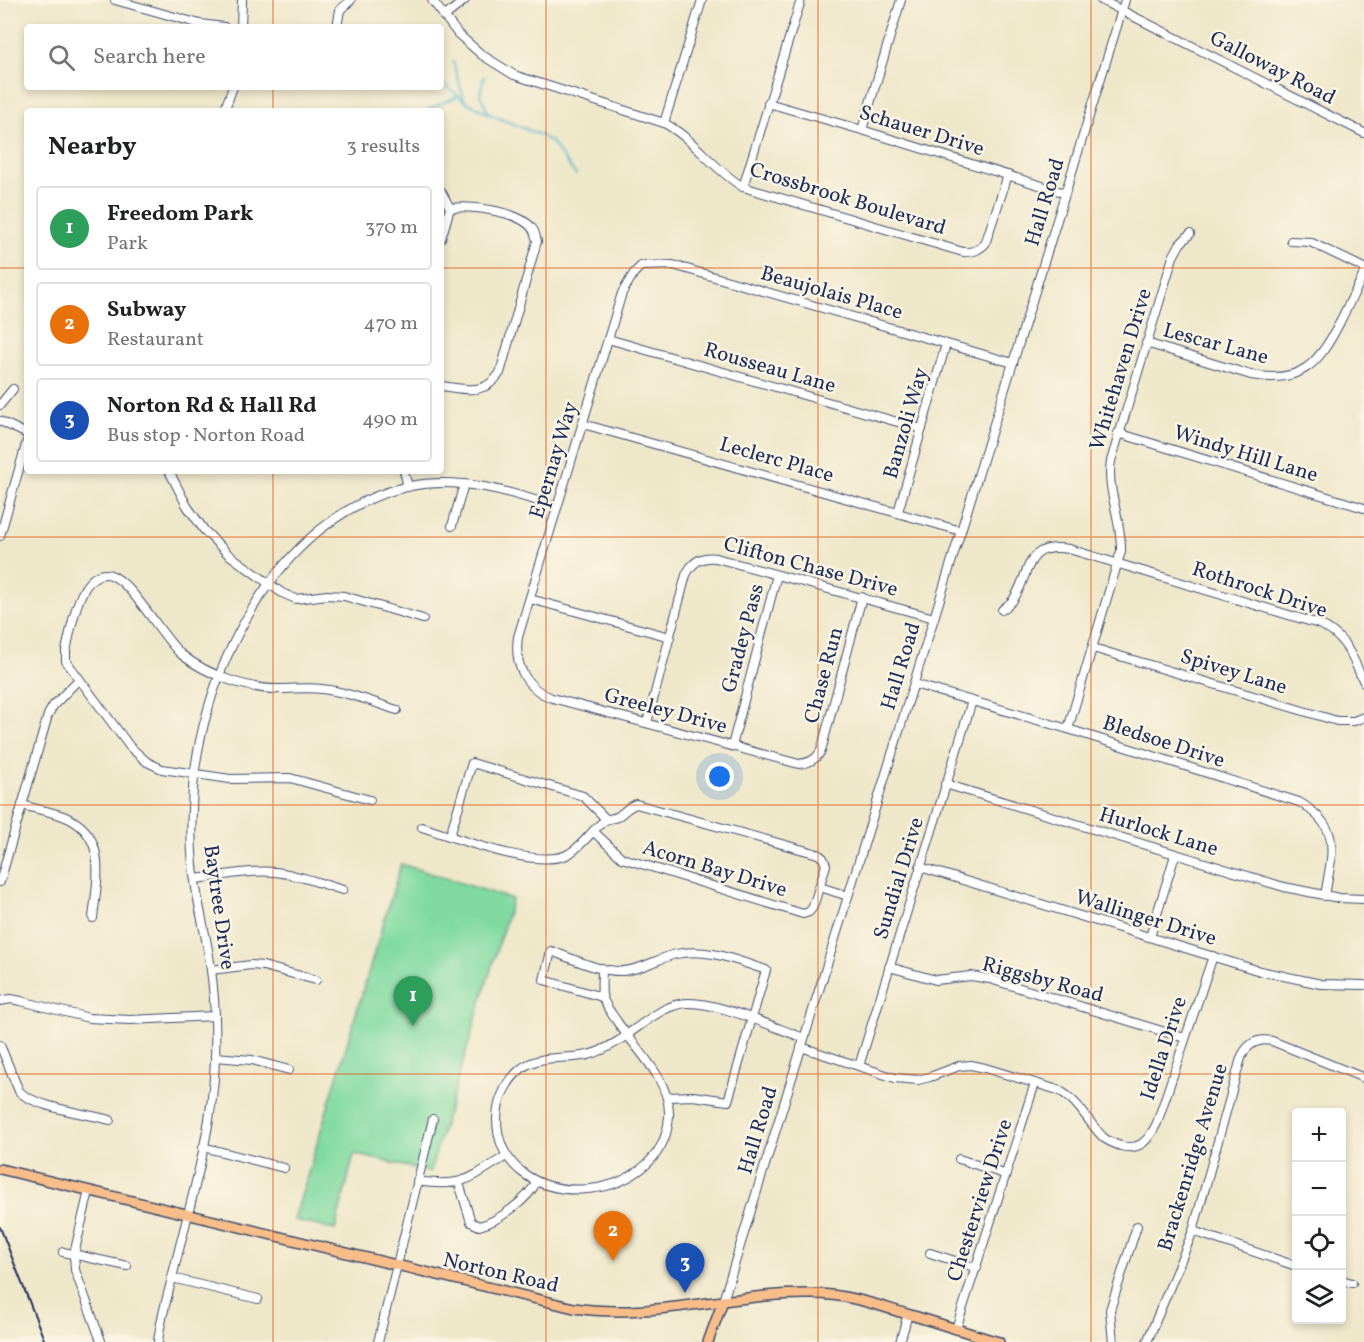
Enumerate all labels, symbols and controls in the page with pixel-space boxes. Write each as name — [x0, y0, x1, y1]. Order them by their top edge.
search box — [24, 24, 444, 90]
street label: Galloway Road — [1204, 24, 1340, 113]
icon: search — [45, 41, 78, 74]
text: Search here — [93, 42, 206, 73]
street label: Schauer Drive — [855, 99, 988, 164]
text: Nearby — [48, 129, 137, 165]
text: 3 results — [346, 133, 420, 161]
street label: Hall Road — [1018, 155, 1073, 250]
street label: Crossbrook Boulevard — [746, 156, 949, 243]
text: Freedom Park — [107, 199, 253, 230]
text: 1 — [65, 214, 74, 242]
text: 370 m — [365, 214, 418, 242]
text: Park — [107, 230, 148, 258]
street label: Beaujolais Place — [757, 259, 906, 328]
street label: Whitehaven Drive — [1083, 285, 1160, 454]
text: Subway — [107, 295, 186, 326]
text: 2 — [64, 310, 75, 338]
text: 470 m — [363, 310, 418, 338]
street label: Lescar Lane — [1160, 316, 1272, 372]
text: Restaurant — [107, 326, 204, 354]
street label: Rousseau Lane — [700, 336, 839, 401]
street label: Banzoli Way — [877, 364, 936, 482]
text: Norton Rd & Hall Rd — [107, 391, 317, 422]
street label: Epernay Way — [523, 398, 586, 522]
text: 3 — [64, 406, 75, 434]
text: 490 m — [362, 406, 418, 434]
street label: Windy Hill Lane — [1170, 419, 1321, 490]
text: Bus stop · Norton Road — [107, 422, 305, 450]
street label: Leclerc Place — [716, 430, 837, 491]
street label: Clifton Chase Drive — [720, 530, 901, 605]
street label: Rothrock Drive — [1188, 555, 1331, 626]
street label: Gradey Pass — [715, 581, 772, 696]
street label: Hall Road — [874, 619, 929, 714]
street label: Chase Run — [798, 624, 851, 727]
street label: Spivey Lane — [1177, 642, 1291, 702]
street label: Greeley Drive — [601, 681, 730, 742]
street label: Bledsoe Drive — [1099, 709, 1228, 776]
your location — [705, 762, 734, 791]
street label: Hurlock Lane — [1095, 801, 1222, 864]
street label: Sundial Drive — [867, 814, 932, 943]
street label: Acorn Bay Drive — [639, 834, 790, 905]
street label: Baytree Drive — [195, 843, 242, 972]
street label: Wallinger Drive — [1071, 883, 1220, 954]
street label: Riggsby Road — [979, 950, 1107, 1011]
pin: 1 — [394, 976, 432, 1026]
street label: Idella Drive — [1134, 993, 1195, 1104]
street label: Brackenridge Avenue — [1151, 1060, 1236, 1255]
street label: Hall Road — [731, 1083, 786, 1178]
map controls — [1292, 1108, 1346, 1324]
button: + — [1292, 1108, 1346, 1162]
street label: Chesterview Drive — [940, 1115, 1020, 1285]
button: − — [1292, 1162, 1346, 1216]
pin: 2 — [594, 1212, 632, 1261]
button: locate — [1292, 1216, 1346, 1270]
pin: 3 — [666, 1244, 704, 1293]
street label: Norton Road — [440, 1246, 561, 1301]
button: layers — [1292, 1270, 1346, 1324]

